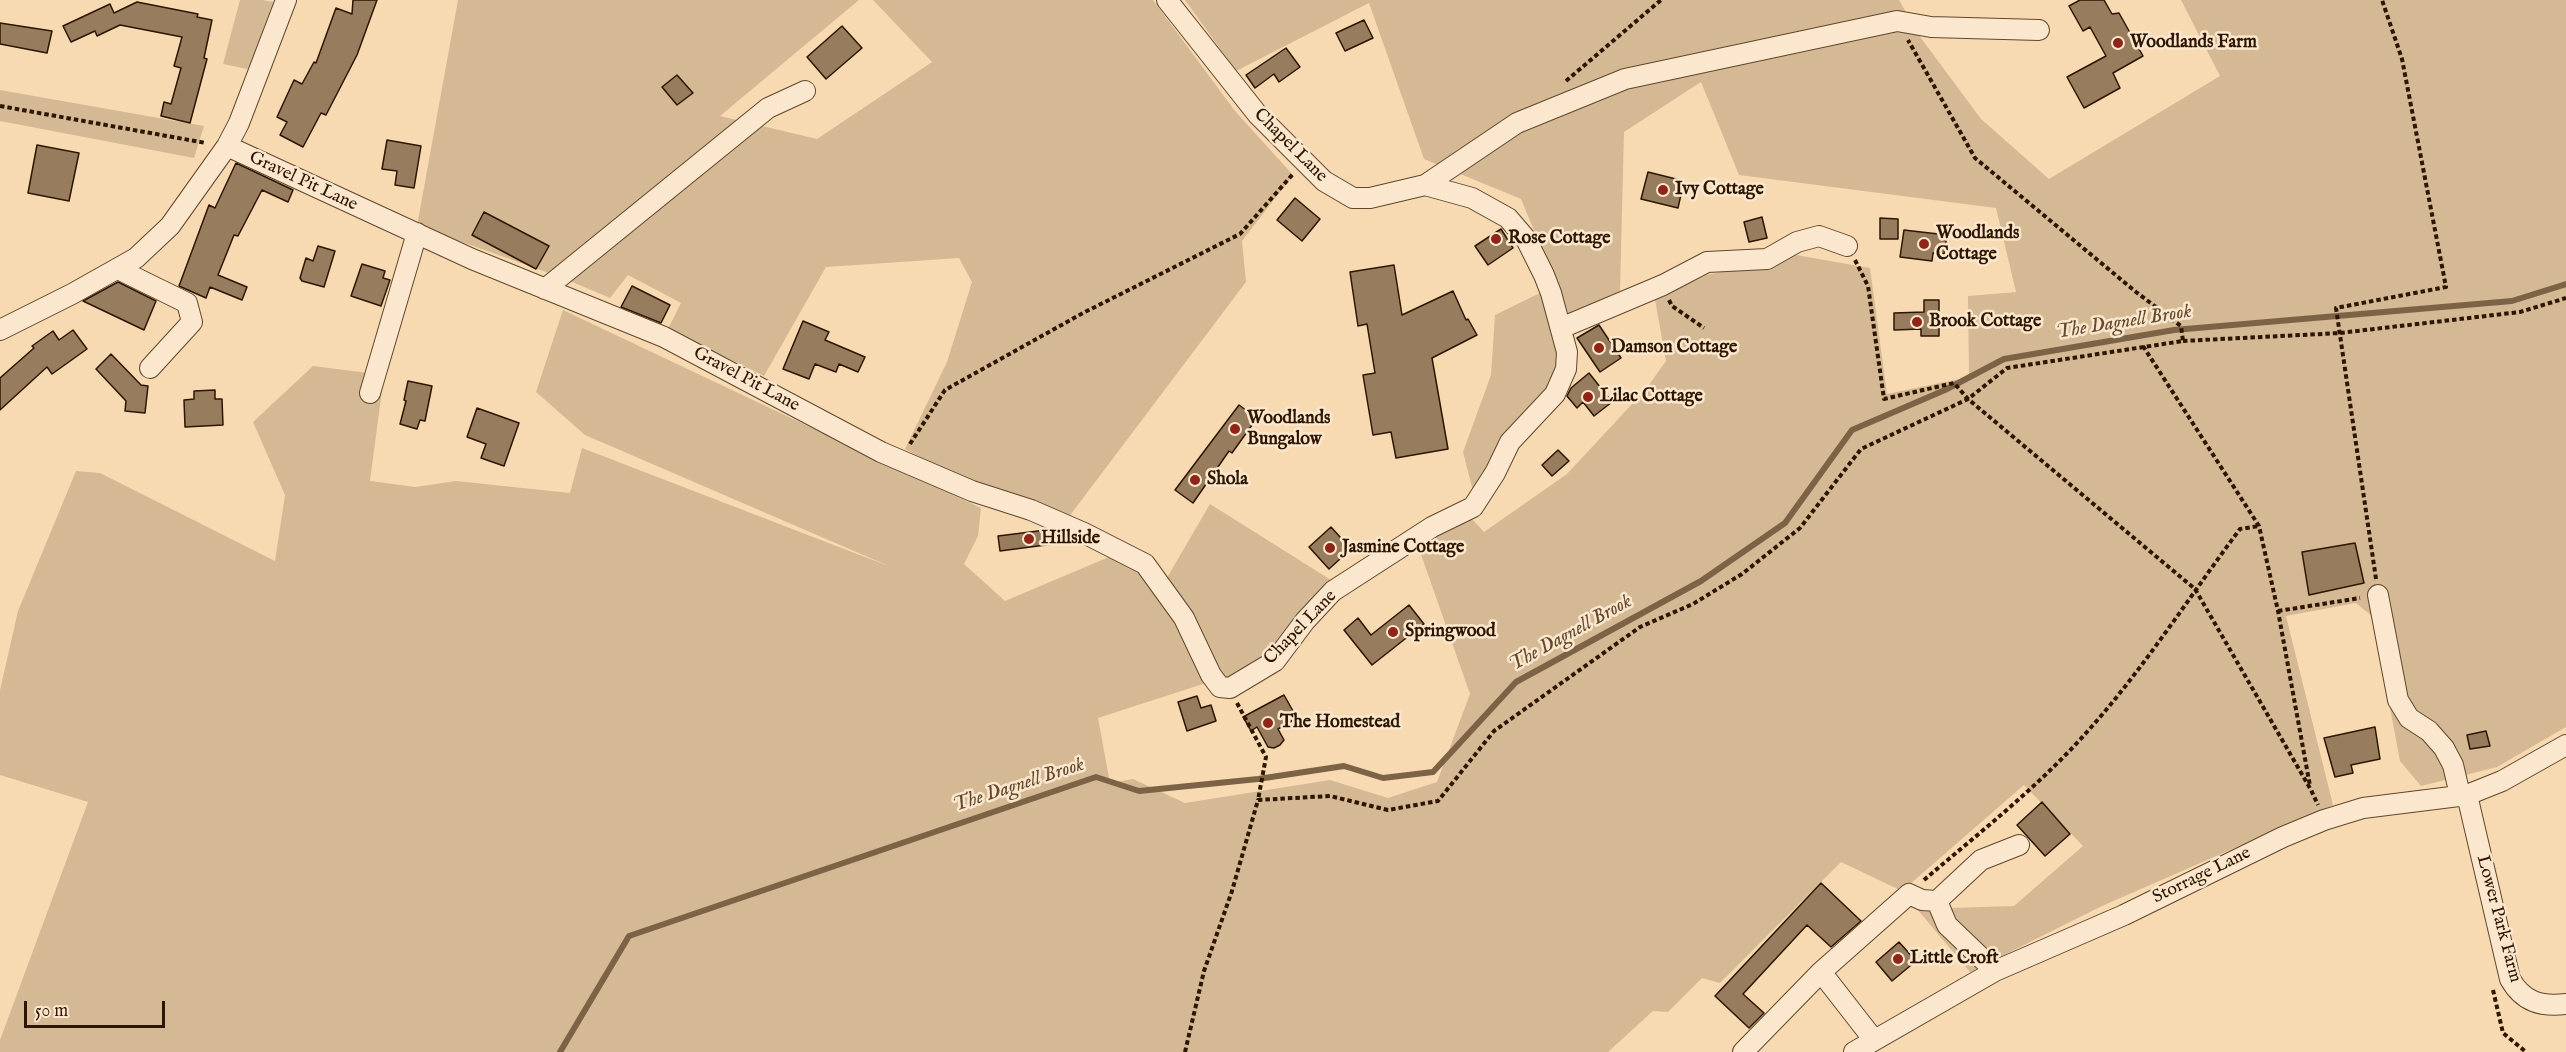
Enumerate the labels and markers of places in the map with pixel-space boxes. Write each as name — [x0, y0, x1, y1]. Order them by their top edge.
place label: Woodlands Farm — [2130, 32, 2257, 54]
marker: Woodlands Farm — [2111, 36, 2125, 50]
place label: Ivy Cottage — [1675, 179, 1764, 201]
marker: Ivy Cottage — [1656, 183, 1670, 197]
place label: Woodlands Cottage — [1936, 223, 2019, 266]
place label: Rose Cottage — [1508, 228, 1611, 250]
marker: Rose Cottage — [1489, 232, 1503, 246]
marker: Woodlands Cottage — [1917, 237, 1931, 251]
place label: Brook Cottage — [1929, 311, 2041, 333]
marker: Brook Cottage — [1910, 315, 1924, 329]
place label: Damson Cottage — [1611, 337, 1737, 359]
marker: Damson Cottage — [1592, 341, 1606, 355]
place label: Lilac Cottage — [1600, 386, 1703, 408]
marker: Lilac Cottage — [1581, 390, 1595, 404]
place label: Woodlands Bungalow — [1247, 408, 1330, 450]
marker: Woodlands Bungalow — [1228, 422, 1242, 436]
place label: Shola — [1207, 469, 1248, 491]
marker: Shola — [1188, 473, 1202, 487]
place label: Hillside — [1041, 528, 1100, 550]
marker: Hillside — [1022, 532, 1036, 546]
place label: Jasmine Cottage — [1342, 537, 1464, 559]
marker: Jasmine Cottage — [1323, 541, 1337, 555]
place label: Springwood — [1405, 621, 1496, 643]
marker: Springwood — [1386, 625, 1400, 639]
place label: The Homestead — [1280, 712, 1400, 734]
marker: The Homestead — [1261, 716, 1275, 730]
place label: Little Croft — [1910, 948, 1999, 970]
marker: Little Croft — [1891, 952, 1905, 966]

